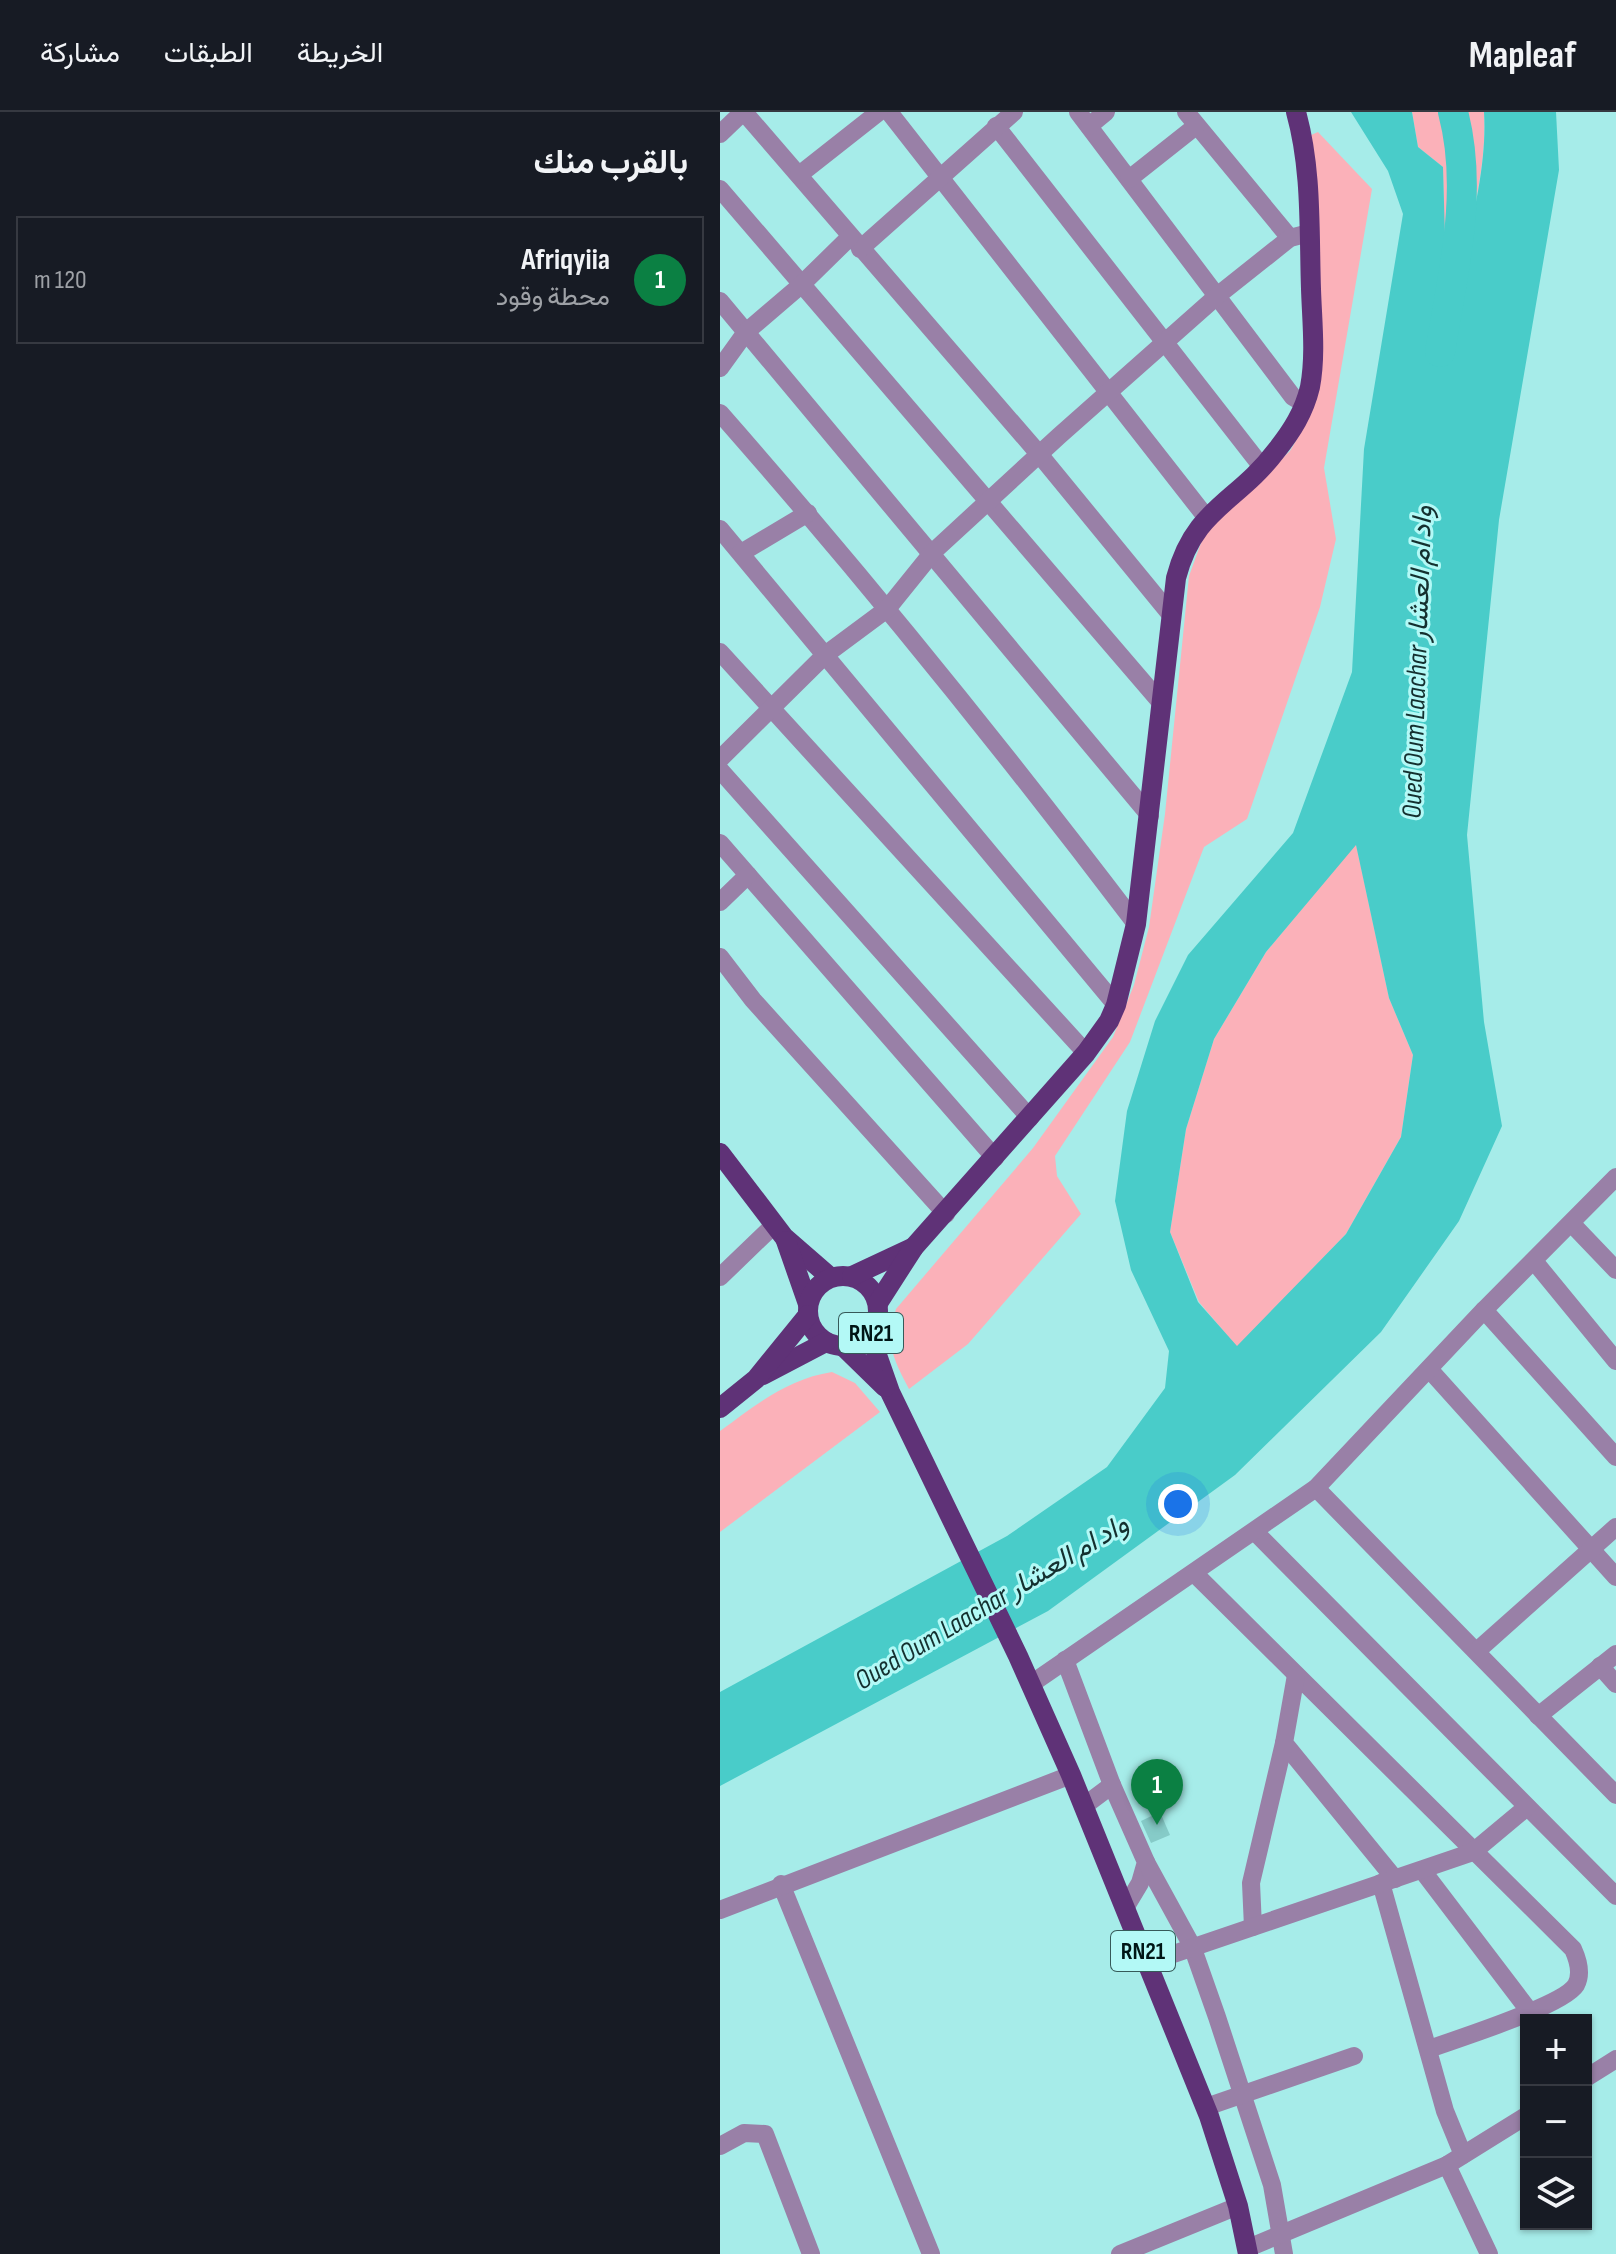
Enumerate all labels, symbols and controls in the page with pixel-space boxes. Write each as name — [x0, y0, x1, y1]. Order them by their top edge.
text: Mapleaf — [1469, 33, 1576, 78]
text: مشاركة — [40, 37, 120, 70]
text: الطبقات — [164, 37, 253, 70]
text: الخريطة — [297, 37, 383, 70]
text: بالقرب منك — [533, 142, 688, 183]
text: Afriqyiia — [521, 242, 610, 278]
text: 120 m — [34, 265, 87, 296]
text: 1 — [655, 265, 665, 296]
text: محطة وقود — [496, 282, 610, 313]
water label: Oued Oum Laachar واد ام العشار — [1396, 504, 1440, 819]
road number: RN21 — [839, 1313, 903, 1353]
your location — [1158, 1484, 1198, 1524]
water label: Oued Oum Laachar واد ام العشار — [849, 1507, 1135, 1698]
pin: 1 — [1131, 1759, 1183, 1825]
road number: RN21 — [1111, 1931, 1175, 1971]
map controls — [1520, 2014, 1592, 2230]
button: + — [1520, 2014, 1592, 2086]
button: − — [1520, 2086, 1592, 2158]
button: layers — [1520, 2158, 1592, 2230]

